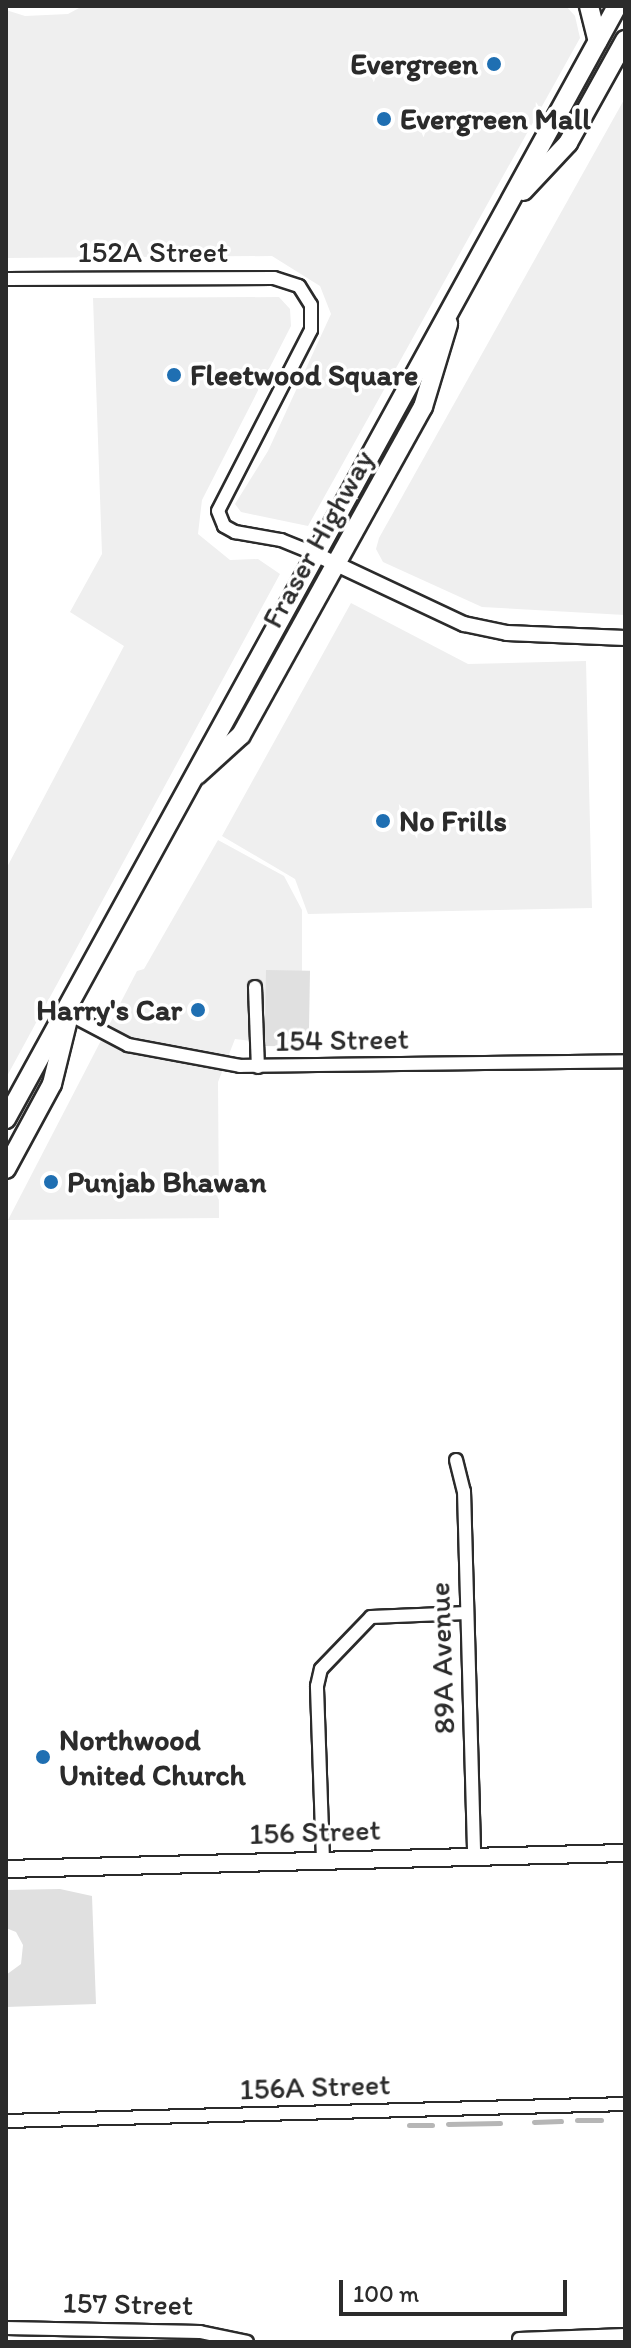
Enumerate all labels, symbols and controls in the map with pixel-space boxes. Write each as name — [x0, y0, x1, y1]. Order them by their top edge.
place label: Evergreen — [350, 46, 478, 82]
marker: Evergreen — [485, 55, 503, 73]
place label: Evergreen Mall — [400, 101, 591, 137]
marker: Evergreen Mall — [375, 110, 393, 128]
street label: 152A Street — [78, 234, 228, 270]
place label: Fleetwood Square — [190, 357, 417, 393]
marker: Fleetwood Square — [165, 366, 183, 384]
street label: Fraser Highway — [254, 444, 382, 634]
place label: No Frills — [399, 803, 506, 839]
marker: No Frills — [374, 812, 392, 830]
place label: Harry's Car — [36, 992, 182, 1028]
marker: Harry's Car — [189, 1001, 207, 1019]
street label: 154 Street — [275, 1021, 409, 1059]
place label: Punjab Bhawan — [67, 1164, 266, 1200]
marker: Punjab Bhawan — [42, 1173, 60, 1191]
street label: 89A Avenue — [421, 1581, 463, 1735]
place label: Northwood United Church — [59, 1722, 246, 1792]
marker: Northwood United Church — [34, 1748, 52, 1766]
street label: 156 Street — [249, 1812, 381, 1852]
street label: 156A Street — [239, 2066, 391, 2108]
scale bar — [343, 2264, 571, 2314]
text: 100 m — [353, 2279, 419, 2308]
street label: 157 Street — [62, 2285, 194, 2323]

